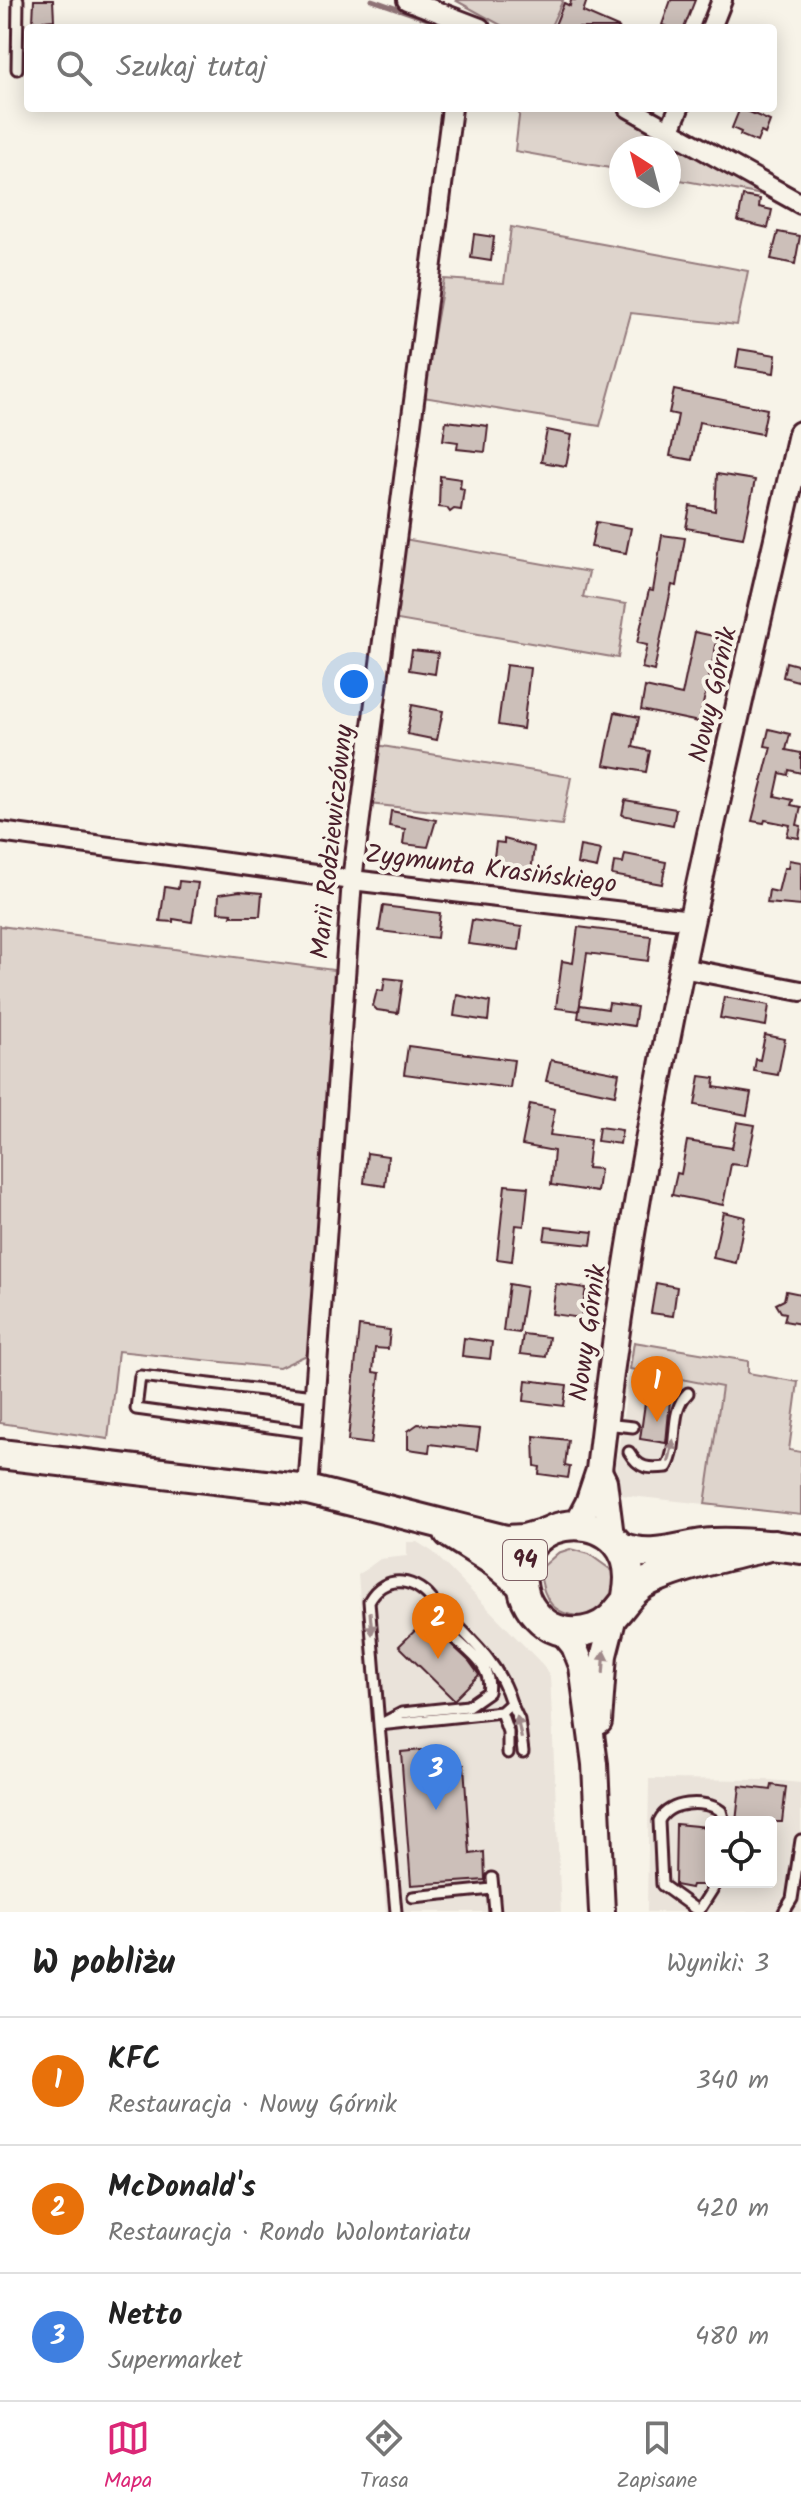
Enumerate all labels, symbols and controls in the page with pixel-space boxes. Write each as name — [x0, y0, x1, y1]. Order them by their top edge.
search box — [24, 24, 777, 112]
text: Szukaj tutaj — [116, 44, 267, 92]
icon: search — [52, 46, 96, 90]
north arrow — [609, 136, 681, 208]
street label: Nowy Górnik — [678, 622, 750, 767]
your location — [334, 664, 374, 704]
street label: Marii Rodziewiczówny — [300, 722, 366, 961]
street label: Zygmunta Krasińskiego — [363, 834, 619, 906]
street label: Nowy Górnik — [559, 1261, 620, 1404]
pin: 1 — [631, 1356, 683, 1422]
one-way arrow — [665, 1439, 678, 1464]
road number: 94 — [503, 1540, 547, 1580]
pin: 2 — [412, 1593, 464, 1659]
one-way arrow — [365, 1611, 378, 1636]
one-way arrow — [598, 1649, 611, 1674]
one-way arrow — [512, 1714, 525, 1739]
pin: 3 — [410, 1744, 462, 1810]
map controls — [705, 1816, 777, 1888]
button: locate — [705, 1816, 777, 1888]
text: W pobliżu — [32, 1937, 175, 1991]
text: Wyniki: 3 — [666, 1943, 769, 1985]
text: KFC — [108, 2036, 161, 2084]
text: 1 — [54, 2060, 62, 2102]
text: 340 m — [696, 2060, 769, 2102]
text: Restauracja · Nowy Górnik — [108, 2084, 397, 2126]
text: McDonald's — [108, 2164, 256, 2212]
text: 2 — [50, 2188, 66, 2230]
text: 420 m — [695, 2188, 769, 2230]
text: Restauracja · Rondo Wolontariatu — [108, 2212, 471, 2254]
text: Netto — [108, 2292, 182, 2340]
text: 3 — [51, 2316, 65, 2358]
text: 480 m — [695, 2316, 769, 2358]
text: Supermarket — [108, 2340, 243, 2382]
tab: Mapa — [104, 2416, 152, 2499]
tab: Trasa — [360, 2416, 409, 2499]
tab: Zapisane — [616, 2416, 697, 2499]

